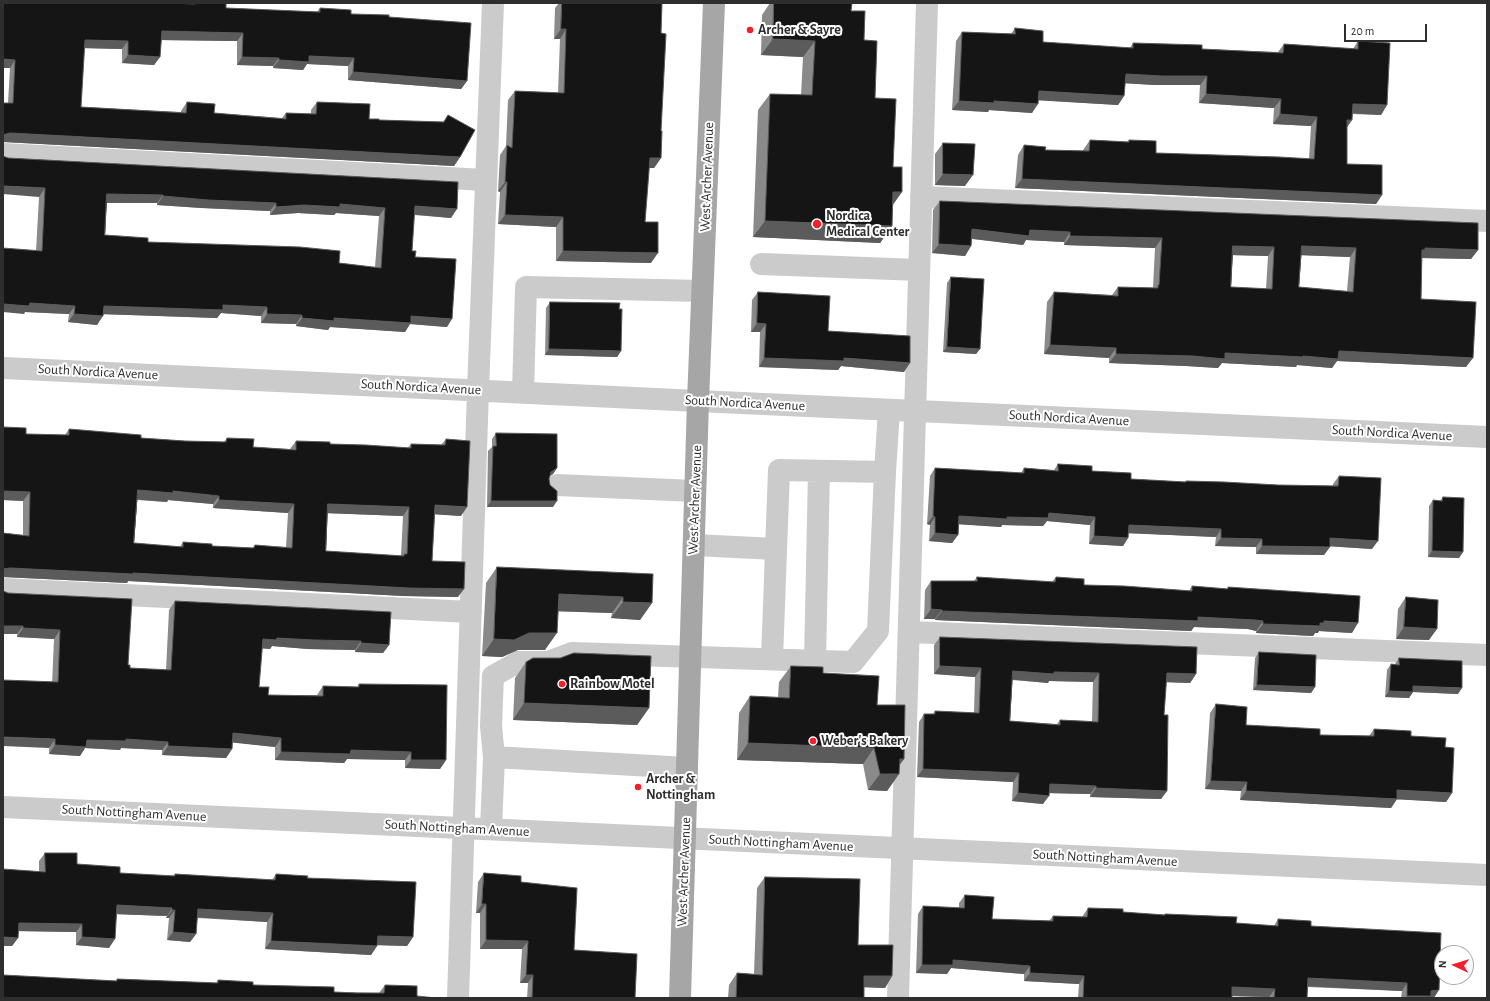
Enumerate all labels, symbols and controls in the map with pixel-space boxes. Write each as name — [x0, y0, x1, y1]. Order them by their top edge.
scale bar — [1346, 16, 1429, 42]
place label: Archer & Sayre — [758, 22, 841, 38]
marker: Archer & Sayre — [745, 25, 755, 35]
text: 20 m — [1351, 25, 1374, 37]
street label: West Archer Avenue — [697, 122, 717, 232]
place label: Nordica Medical Center — [826, 208, 909, 240]
marker: Nordica Medical Center — [811, 218, 823, 230]
street label: South Nordica Avenue — [37, 360, 159, 384]
street label: South Nordica Avenue — [360, 375, 482, 399]
street label: South Nordica Avenue — [684, 391, 806, 415]
street label: South Nordica Avenue — [1008, 406, 1130, 430]
street label: South Nordica Avenue — [1331, 421, 1453, 445]
street label: West Archer Avenue — [685, 445, 705, 555]
place label: Rainbow Motel — [570, 676, 655, 692]
marker: Rainbow Motel — [557, 679, 567, 689]
place label: Weber's Bakery — [821, 733, 908, 749]
marker: Weber's Bakery — [808, 736, 818, 746]
place label: Archer & Nottingham — [646, 771, 715, 804]
marker: Archer & Nottingham — [633, 782, 643, 792]
street label: South Nottingham Avenue — [61, 801, 207, 825]
street label: South Nottingham Avenue — [384, 816, 530, 840]
street label: West Archer Avenue — [674, 817, 694, 927]
street label: South Nottingham Avenue — [708, 831, 854, 855]
street label: South Nottingham Avenue — [1032, 846, 1178, 870]
north arrow — [1434, 945, 1474, 985]
text: N — [1437, 960, 1448, 968]

